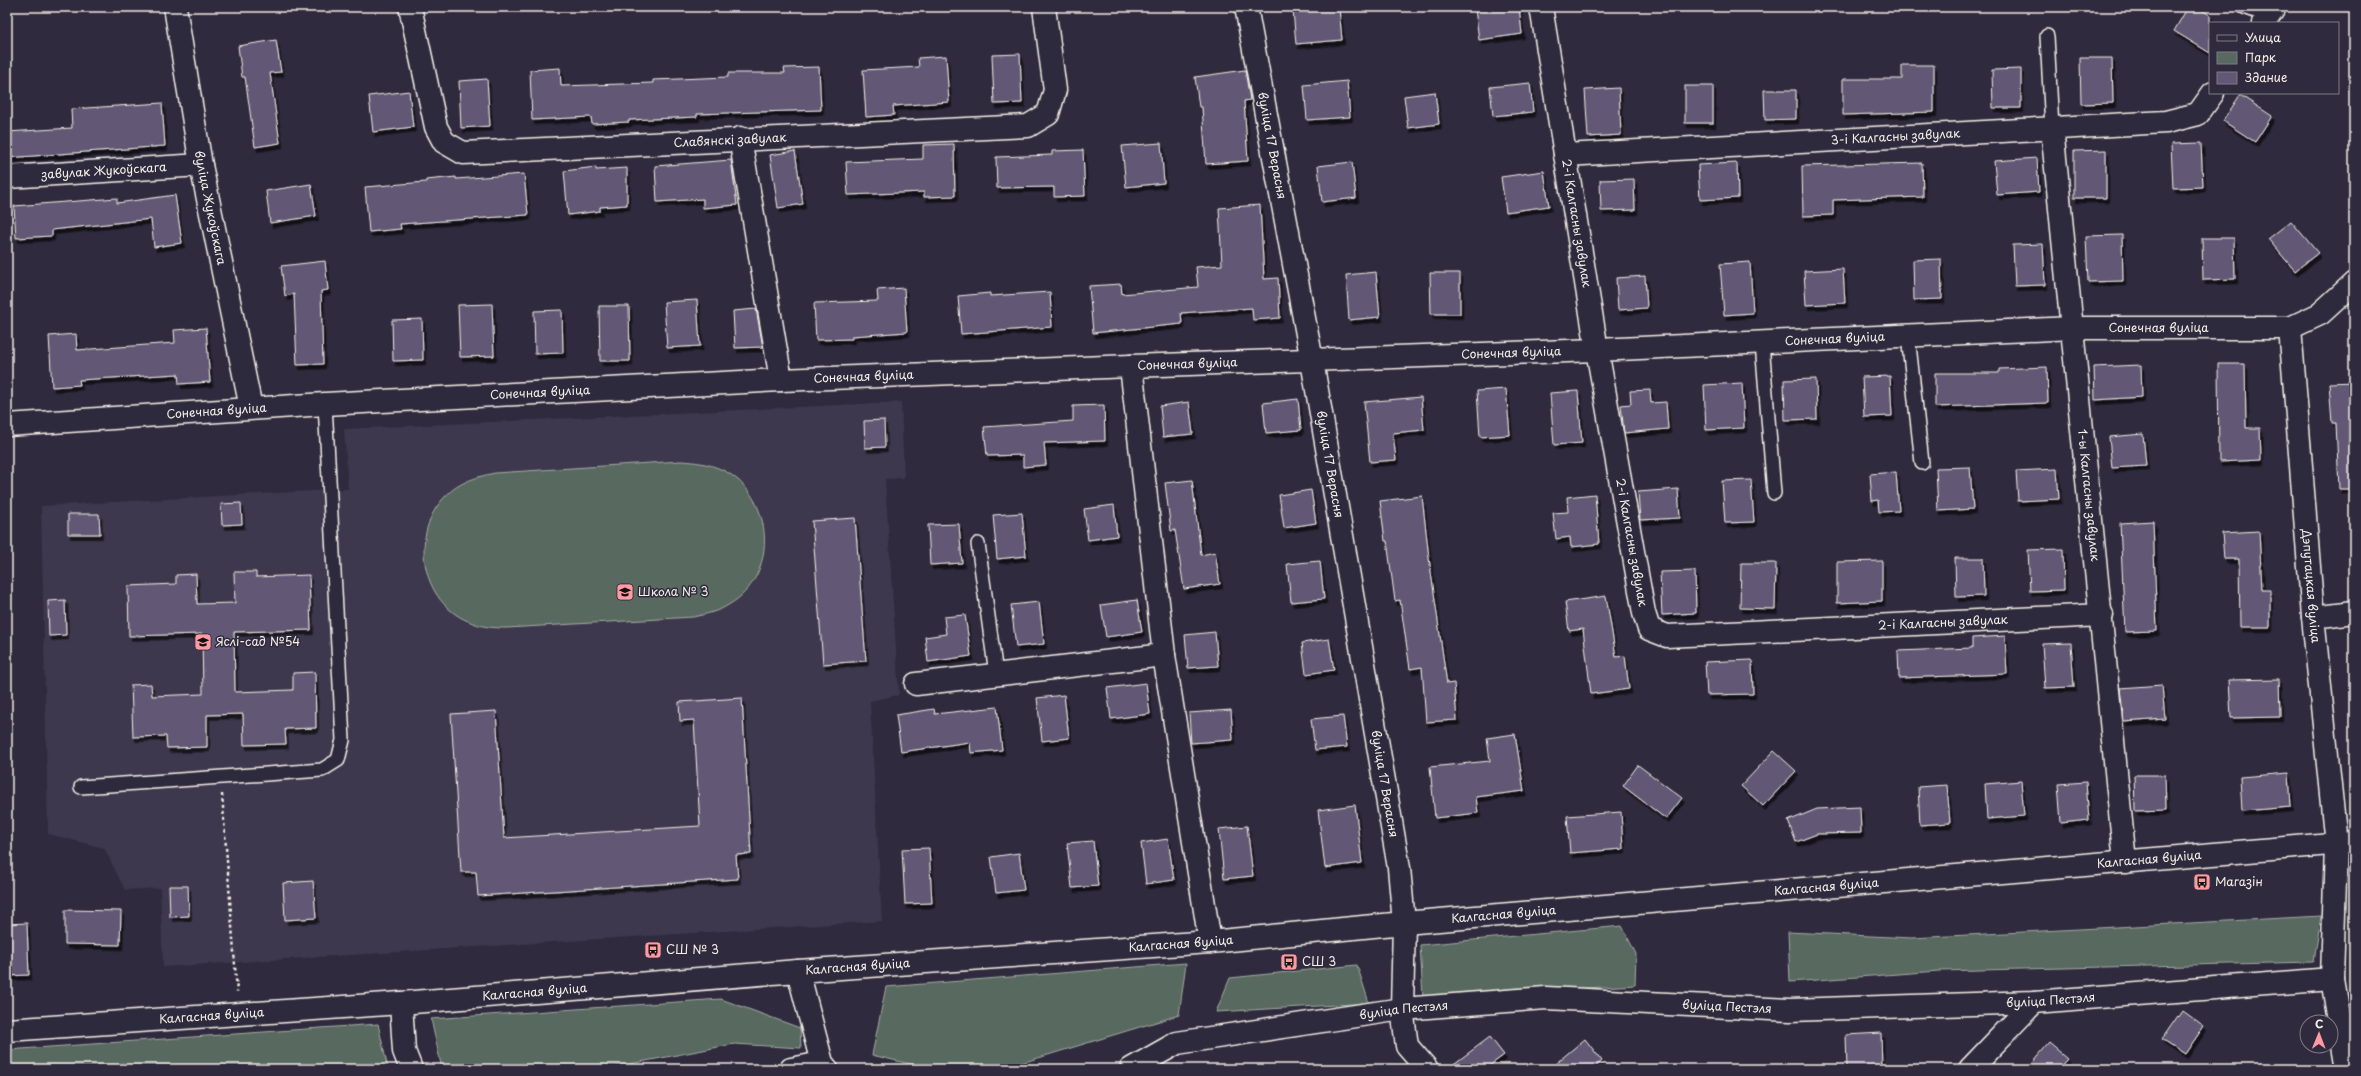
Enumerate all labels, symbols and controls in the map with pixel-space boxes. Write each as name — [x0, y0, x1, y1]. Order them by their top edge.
legend — [2209, 22, 2339, 94]
text: Улица — [2245, 28, 2281, 46]
text: Парк — [2245, 48, 2277, 66]
text: Здание — [2245, 68, 2287, 86]
street label: вуліца 17 Верасня — [1254, 90, 1292, 200]
street label: 3-і Калгасны завулак — [1830, 123, 1961, 148]
street label: Славянскі завулак — [673, 128, 788, 151]
street label: вуліца Жукоўскага — [191, 149, 231, 267]
street label: завулак Жукоўскага — [40, 157, 167, 183]
street label: 2-і Калгасны завулак — [1558, 157, 1597, 289]
street label: Сонечная вуліца — [2108, 318, 2209, 336]
street label: Сонечная вуліца — [1784, 327, 1886, 349]
street label: Сонечная вуліца — [1461, 341, 1562, 363]
street label: Сонечная вуліца — [1137, 352, 1238, 374]
street label: Сонечная вуліца — [813, 365, 915, 387]
street label: Сонечная вуліца — [489, 380, 591, 403]
street label: Сонечная вуліца — [166, 398, 268, 422]
street label: вуліца 17 Верасня — [1313, 409, 1349, 519]
street label: 1-ы Калгасны завулак — [2074, 428, 2105, 563]
street label: 2-і Калгасны завулак — [1612, 477, 1653, 609]
street label: Дэпутацкая вуліца — [2298, 527, 2326, 644]
school or university icon: Школа № 3 — [615, 582, 635, 602]
place label: Школа № 3 — [638, 582, 708, 600]
street label: 2-і Калгасны завулак — [1878, 610, 2009, 634]
school or university icon: Яслі-сад №54 — [193, 632, 213, 652]
place label: Яслі-сад №54 — [216, 632, 300, 650]
street label: вуліца 17 Верасня — [1367, 729, 1404, 839]
street label: Калгасная вуліца — [2096, 845, 2203, 872]
bus stop icon: Магазін — [2192, 872, 2212, 892]
place label: Магазін — [2215, 872, 2263, 890]
street label: Калгасная вуліца — [1773, 873, 1880, 899]
street label: Калгасная вуліца — [1450, 900, 1557, 927]
street label: Калгасная вуліца — [1128, 930, 1235, 956]
bus stop icon: СШ № 3 — [643, 940, 663, 960]
place label: СШ № 3 — [666, 940, 719, 958]
bus stop icon: СШ 3 — [1279, 952, 1299, 972]
place label: СШ 3 — [1302, 952, 1336, 970]
street label: Калгасная вуліца — [804, 953, 911, 978]
street label: Калгасная вуліца — [481, 978, 588, 1004]
street label: вуліца Пестэля — [2006, 987, 2096, 1011]
street label: вуліца Пестэля — [1682, 995, 1772, 1017]
street label: вуліца Пестэля — [1358, 996, 1449, 1023]
street label: Калгасная вуліца — [158, 1002, 265, 1028]
north arrow — [2299, 1014, 2339, 1054]
text: С — [2315, 1015, 2323, 1032]

